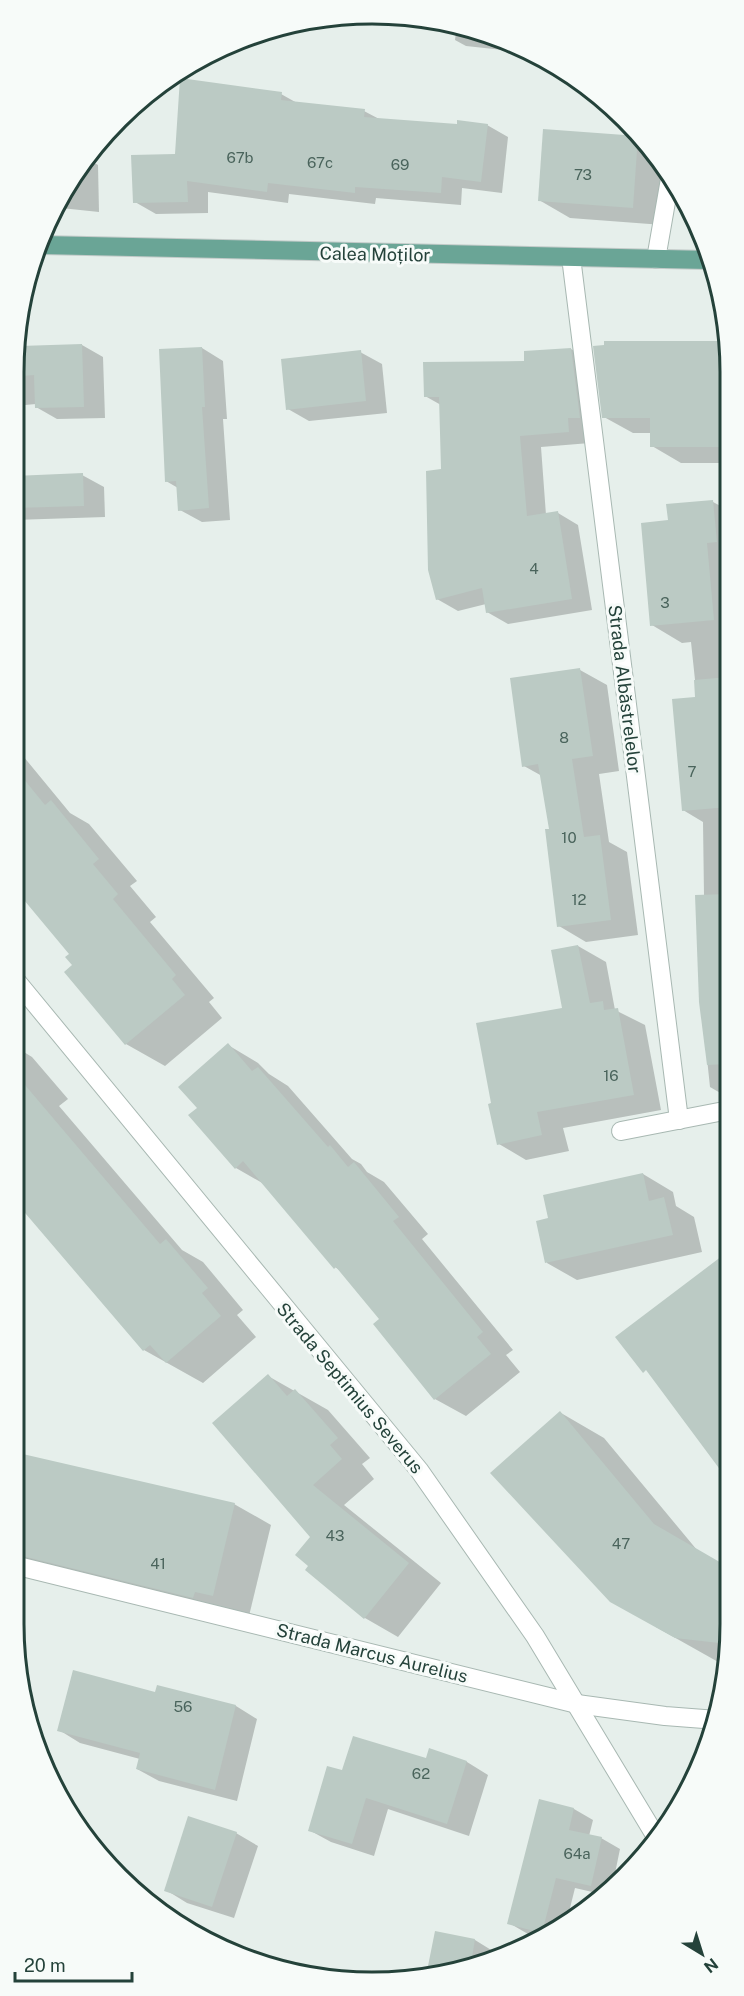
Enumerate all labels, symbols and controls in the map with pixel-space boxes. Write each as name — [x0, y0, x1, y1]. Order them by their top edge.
house number: 67b — [227, 149, 253, 166]
house number: 67c — [307, 154, 333, 171]
house number: 69 — [391, 156, 409, 173]
house number: 73 — [574, 166, 592, 183]
street label: Calea Moților — [319, 243, 431, 265]
house number: 4 — [529, 560, 539, 577]
house number: 3 — [660, 594, 670, 611]
street label: Strada Albăstrelelor — [604, 604, 646, 774]
house number: 8 — [559, 729, 569, 746]
house number: 7 — [687, 763, 697, 780]
house number: 10 — [561, 829, 577, 846]
house number: 12 — [571, 891, 587, 908]
house number: 16 — [603, 1067, 619, 1084]
street label: Strada Septimius Severus — [272, 1298, 428, 1478]
house number: 43 — [326, 1527, 344, 1544]
house number: 47 — [612, 1535, 630, 1552]
house number: 41 — [150, 1555, 166, 1572]
street label: Strada Marcus Aurelius — [274, 1619, 470, 1687]
house number: 56 — [174, 1698, 192, 1715]
house number: 62 — [412, 1765, 430, 1782]
house number: 64a — [563, 1845, 591, 1862]
north arrow — [672, 1924, 732, 1984]
scale bar — [15, 1945, 132, 1983]
text: N — [700, 1954, 722, 1977]
text: 20 m — [24, 1955, 66, 1976]

